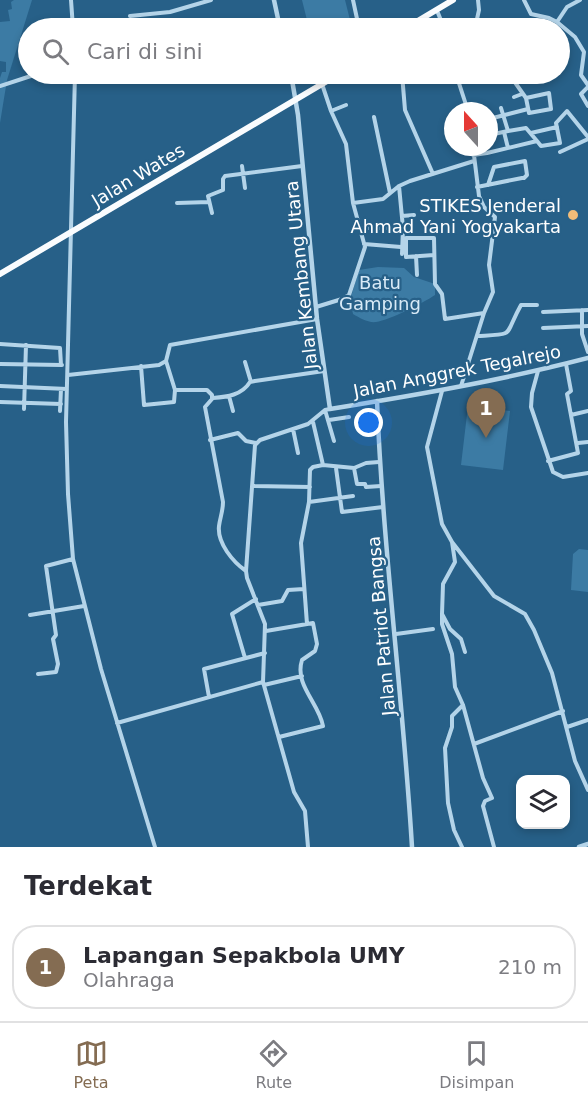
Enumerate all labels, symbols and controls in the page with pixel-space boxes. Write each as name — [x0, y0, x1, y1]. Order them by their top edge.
search box — [18, 18, 570, 84]
icon: search — [39, 35, 72, 68]
text: Cari di sini — [87, 39, 203, 64]
north arrow — [444, 102, 498, 156]
street label: Jalan Wates — [87, 139, 188, 211]
street label: Jalan Kembang Utara — [281, 180, 321, 371]
place label: STIKES Jenderal Ahmad Yani Yogyakarta — [351, 195, 561, 237]
marker: STIKES Jenderal Ahmad Yani Yogyakarta — [566, 208, 580, 222]
park label: Batu Gamping — [339, 272, 421, 314]
street label: Jalan Anggrek Tegalrejo — [351, 341, 562, 402]
pin: 1 — [466, 388, 506, 438]
your location — [354, 408, 383, 437]
street label: Jalan Patriot Bangsa — [363, 535, 399, 718]
map controls — [516, 775, 570, 829]
button: layers — [516, 775, 570, 829]
text: Terdekat — [24, 871, 152, 901]
text: Lapangan Sepakbola UMY — [83, 943, 405, 968]
text: 1 — [39, 955, 52, 979]
text: 210 m — [498, 955, 562, 979]
text: Olahraga — [83, 968, 175, 992]
tab: Peta — [74, 1037, 109, 1092]
tab: Rute — [256, 1037, 292, 1092]
tab: Disimpan — [439, 1037, 514, 1092]

